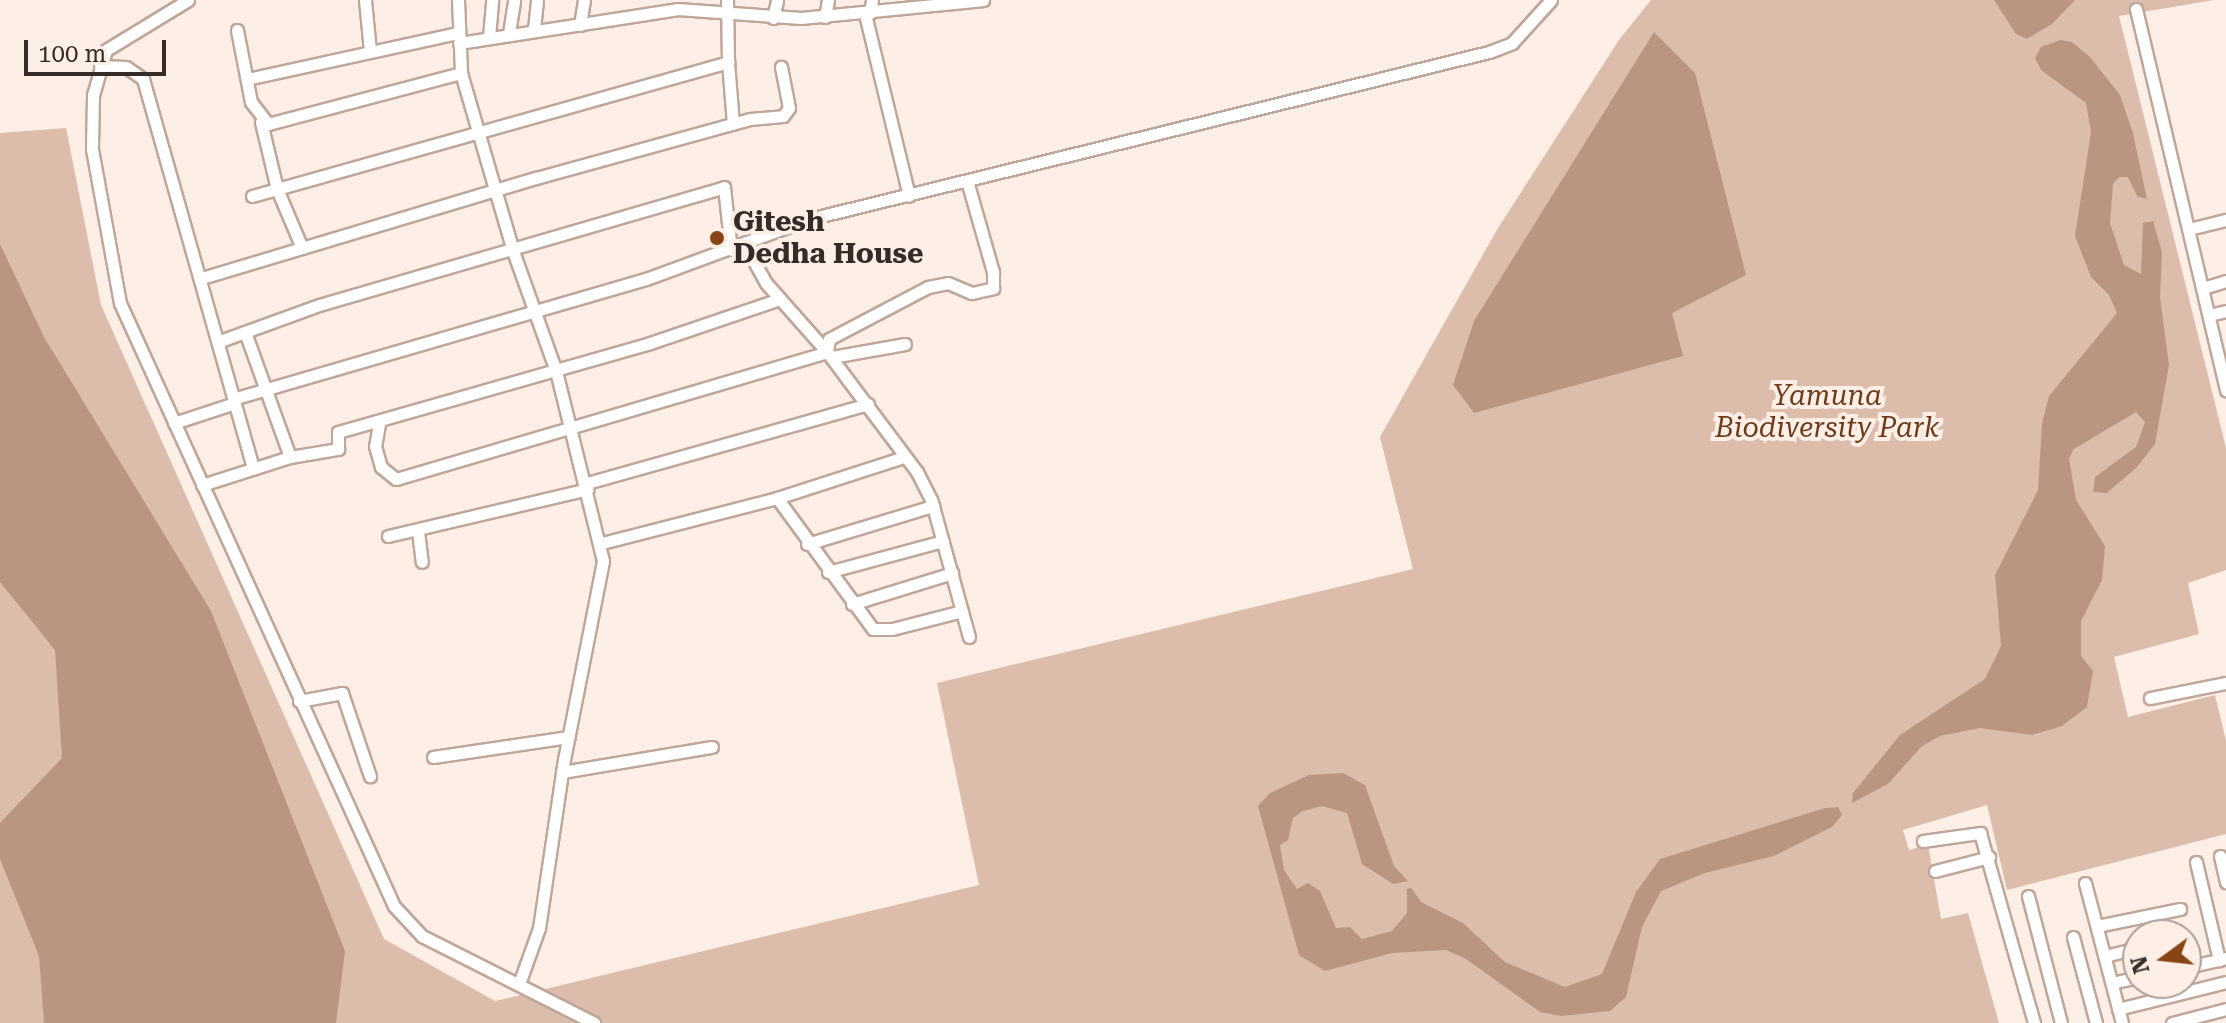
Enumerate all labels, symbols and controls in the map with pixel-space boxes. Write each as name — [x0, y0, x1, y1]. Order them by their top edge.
scale bar — [28, 24, 170, 74]
text: 100 m — [38, 40, 106, 68]
place label: Gitesh Dedha House — [733, 205, 923, 271]
marker: Gitesh Dedha House — [708, 229, 726, 247]
park label: Yamuna Biodiversity Park — [1715, 379, 1939, 445]
north arrow — [2122, 919, 2202, 999]
text: N — [2126, 953, 2155, 976]

